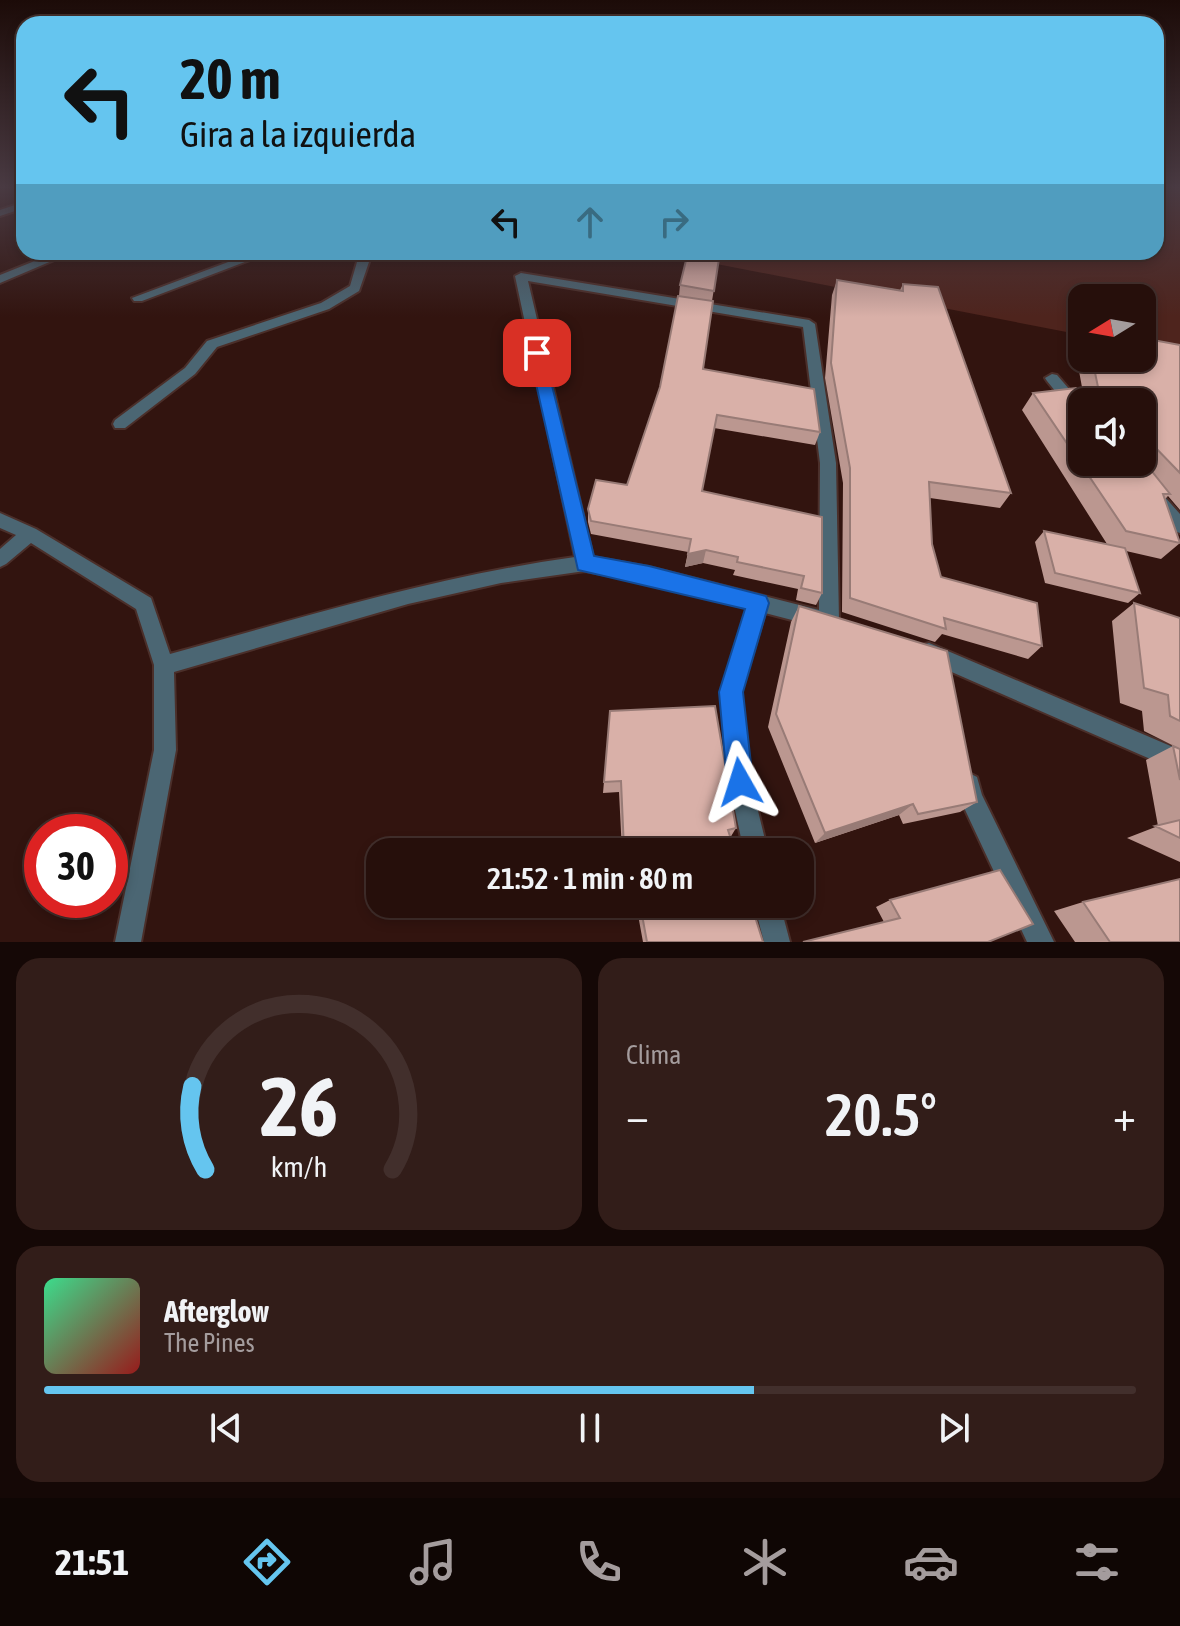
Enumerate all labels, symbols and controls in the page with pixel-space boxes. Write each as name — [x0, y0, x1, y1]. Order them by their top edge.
text: 20 m — [180, 47, 281, 111]
icon: left — [48, 48, 152, 152]
text: Gira a la izquierda — [180, 113, 416, 155]
icon: left — [484, 200, 528, 244]
icon: ahead — [568, 200, 612, 244]
icon: right — [652, 200, 696, 244]
north arrow — [1068, 284, 1156, 372]
map controls — [1068, 284, 1156, 476]
pin — [503, 319, 571, 387]
icon: arrive — [515, 331, 559, 375]
button: sound — [1068, 388, 1156, 476]
position arrow — [698, 740, 782, 824]
speed limit sign: 30 — [24, 814, 128, 918]
text: 21:52 · 1 min · 80 m — [487, 861, 693, 895]
text: Clima — [626, 1040, 681, 1070]
text: 26 — [260, 1058, 338, 1154]
text: 20.5° — [825, 1080, 937, 1149]
text: − — [626, 1090, 649, 1140]
text: + — [1113, 1090, 1136, 1140]
text: km/h — [271, 1150, 327, 1183]
text: Afterglow — [164, 1294, 269, 1328]
text: The Pines — [164, 1328, 255, 1358]
icon: previous — [204, 1406, 248, 1450]
icon: pause — [568, 1406, 612, 1450]
icon: next — [932, 1406, 976, 1450]
icon: directions — [239, 1534, 295, 1590]
icon: music — [405, 1534, 461, 1590]
icon: phone — [571, 1534, 627, 1590]
icon: climate — [737, 1534, 793, 1590]
icon: car — [903, 1534, 959, 1590]
icon: filters — [1069, 1534, 1125, 1590]
text: 21:51 — [55, 1541, 129, 1583]

